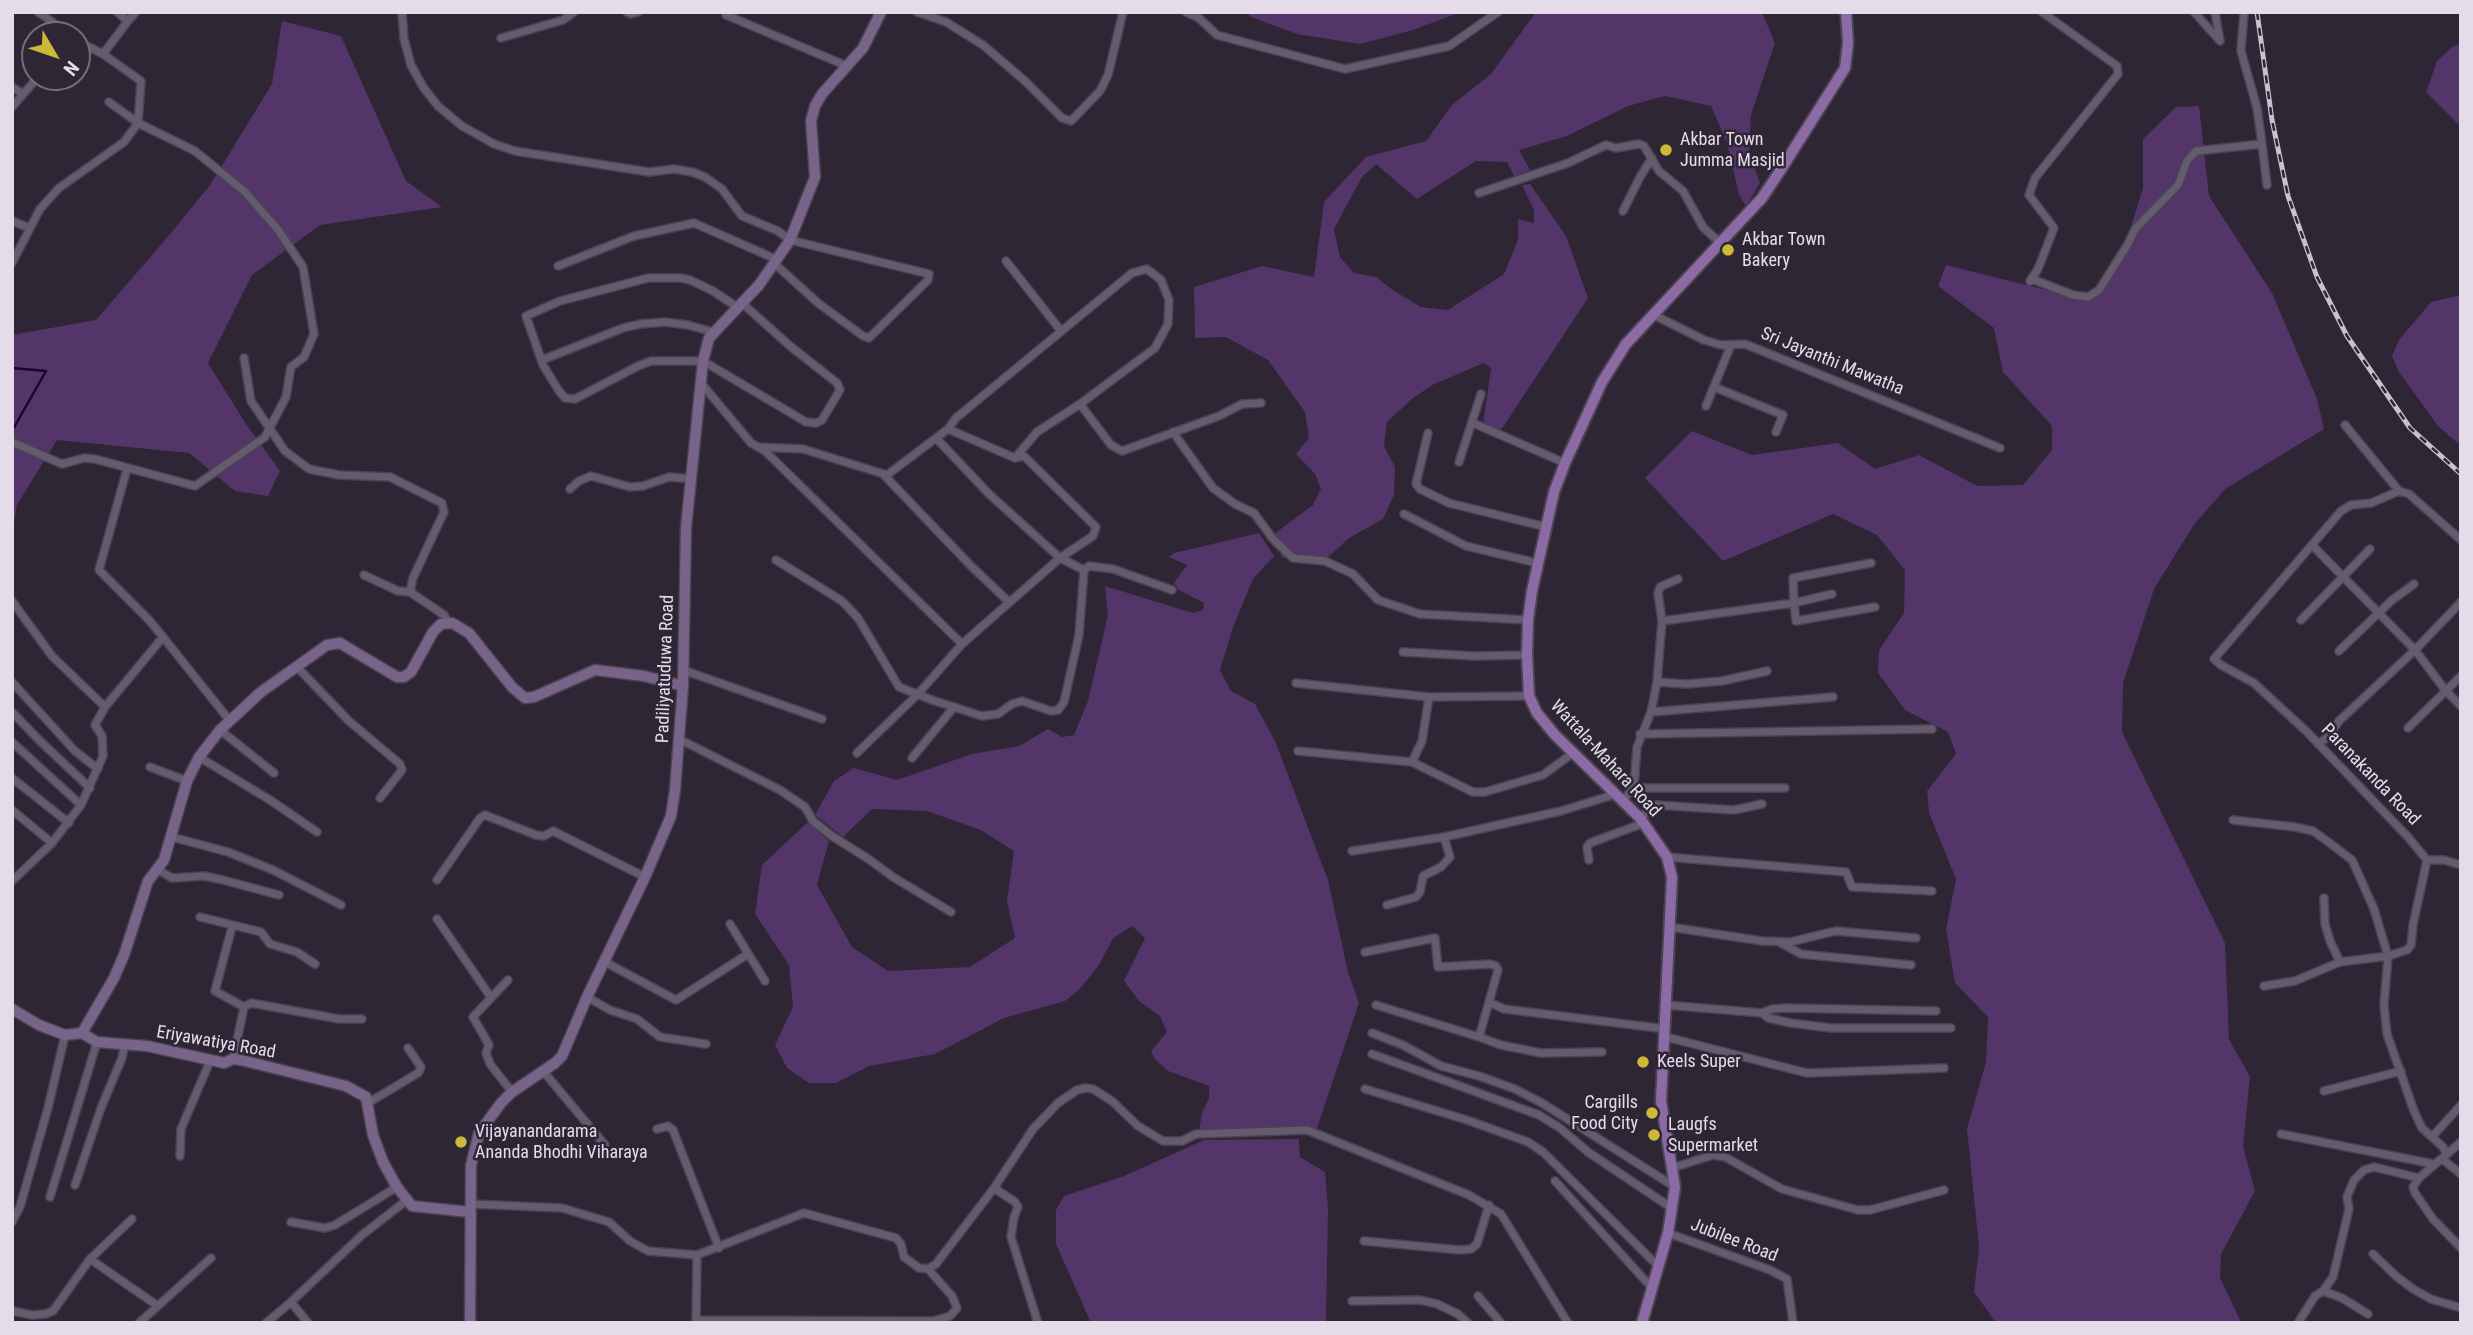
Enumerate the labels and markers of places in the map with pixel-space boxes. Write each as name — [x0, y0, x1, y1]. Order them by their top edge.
place label: Akbar Town Jumma Masjid — [1680, 129, 1785, 172]
marker: Akbar Town Jumma Masjid — [1658, 142, 1674, 158]
place label: Akbar Town Bakery — [1742, 229, 1826, 272]
marker: Akbar Town Bakery — [1720, 242, 1736, 258]
place label: Keels Super — [1657, 1051, 1741, 1073]
marker: Keels Super — [1635, 1054, 1651, 1070]
place label: Cargills Food City — [1571, 1092, 1638, 1134]
marker: Cargills Food City — [1644, 1105, 1660, 1121]
place label: Laugfs Supermarket — [1668, 1114, 1758, 1156]
place label: Vijayanandarama Ananda Bhodhi Viharaya — [475, 1121, 648, 1164]
marker: Laugfs Supermarket — [1646, 1127, 1662, 1143]
marker: Vijayanandarama Ananda Bhodhi Viharaya — [453, 1134, 469, 1150]

